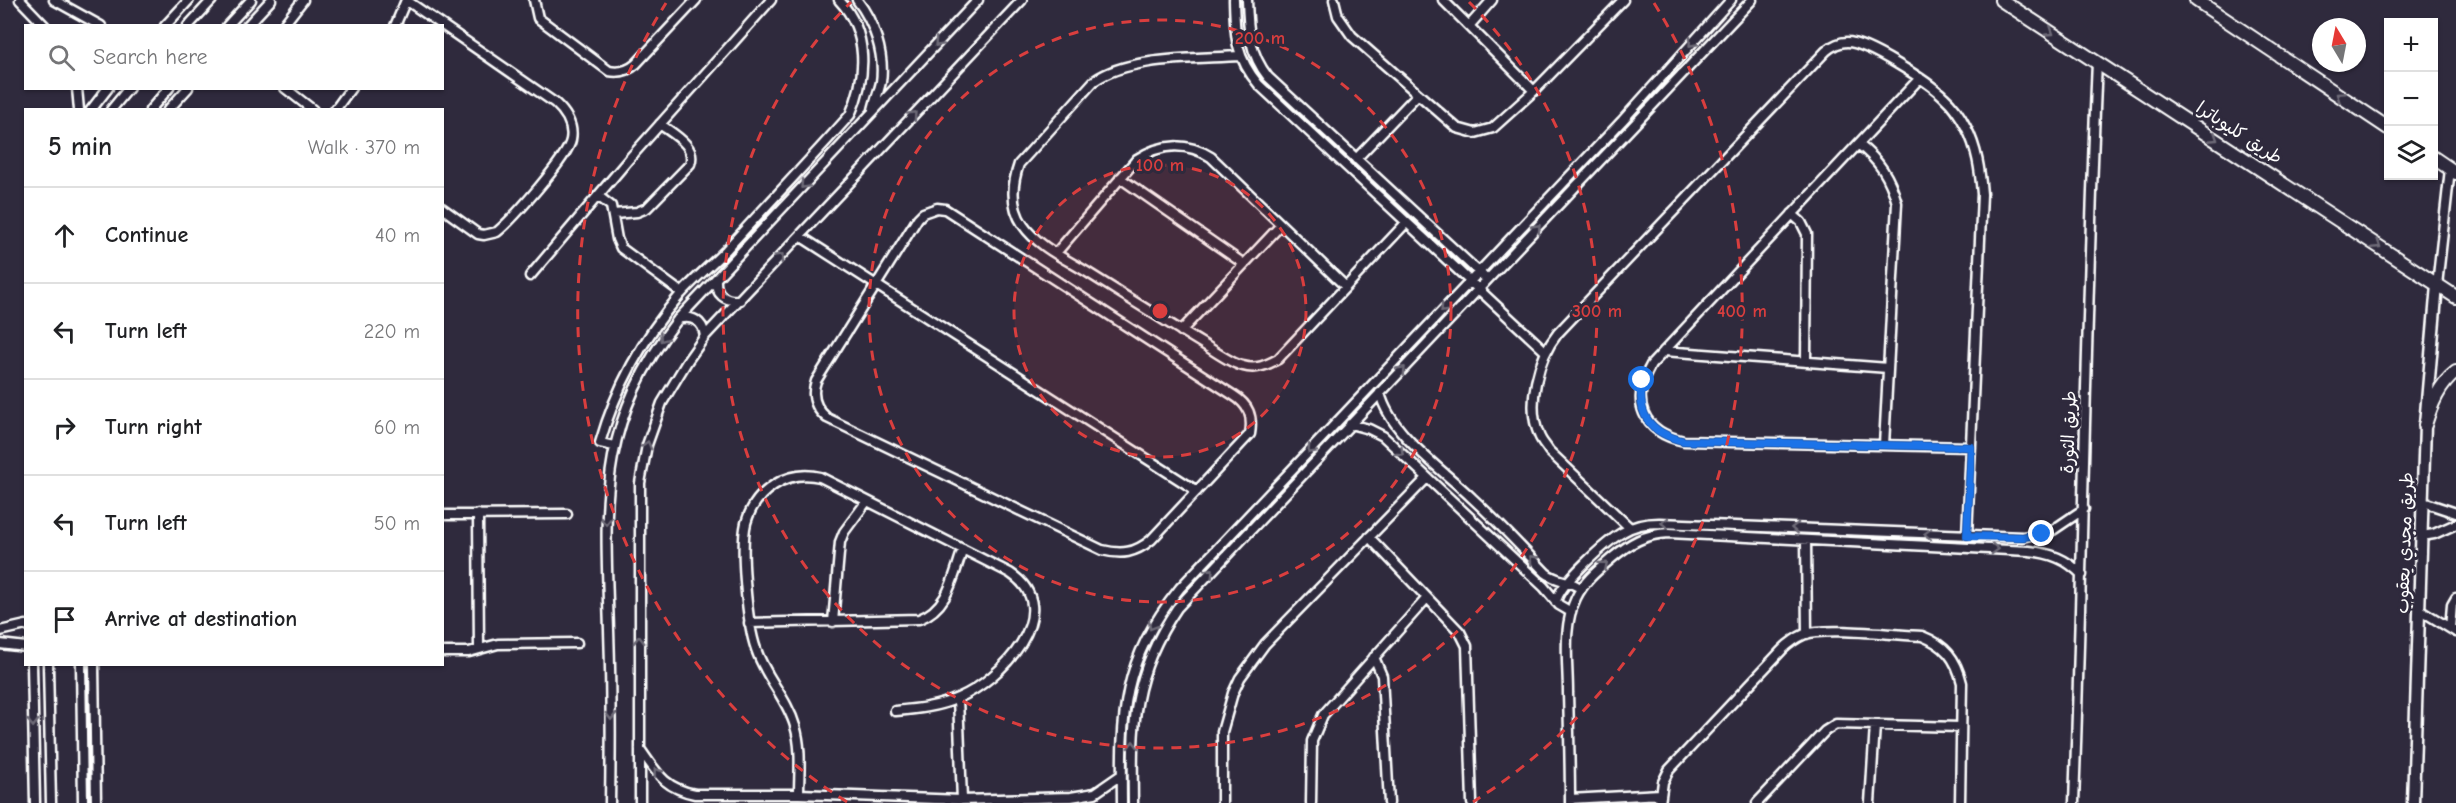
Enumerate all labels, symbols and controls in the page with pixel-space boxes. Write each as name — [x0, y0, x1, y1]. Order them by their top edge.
north arrow — [2312, 18, 2366, 72]
map controls — [2384, 18, 2438, 180]
button: + — [2384, 18, 2438, 72]
search box — [24, 24, 444, 90]
one-way arrow — [2044, 24, 2055, 35]
text: 200 m — [1235, 28, 1285, 49]
one-way arrow — [934, 35, 945, 46]
one-way arrow — [1688, 37, 1699, 47]
icon: search — [45, 41, 78, 74]
text: Search here — [93, 44, 208, 70]
button: − — [2384, 72, 2438, 126]
one-way arrow — [2336, 92, 2347, 103]
street label: طريق كليوباترا — [2192, 97, 2286, 169]
one-way arrow — [906, 111, 917, 122]
button: layers — [2384, 126, 2438, 180]
one-way arrow — [2208, 131, 2218, 143]
text: 5 min — [48, 132, 112, 162]
text: Walk · 370 m — [308, 136, 420, 159]
text: 100 m — [1136, 155, 1184, 176]
one-way arrow — [800, 178, 811, 188]
icon: ahead — [48, 219, 81, 252]
text: Continue — [105, 222, 188, 248]
text: 40 m — [375, 224, 420, 247]
one-way arrow — [1529, 225, 1540, 236]
one-way arrow — [2370, 238, 2381, 249]
one-way arrow — [773, 254, 784, 264]
centre of rings — [1150, 301, 1170, 321]
one-way arrow — [1441, 301, 1452, 312]
text: 300 m — [1572, 301, 1622, 322]
text: 400 m — [1717, 301, 1767, 322]
icon: left — [48, 315, 81, 348]
text: Turn left — [105, 318, 187, 344]
text: 220 m — [364, 320, 420, 343]
one-way arrow — [659, 332, 670, 343]
one-way arrow — [1395, 366, 1406, 376]
route start — [1628, 366, 1654, 392]
street label: طريق الثورة — [2057, 390, 2081, 474]
icon: right — [48, 411, 81, 444]
text: Turn right — [105, 414, 202, 440]
text: 60 m — [374, 416, 420, 439]
one-way arrow — [640, 440, 652, 451]
one-way arrow — [1307, 443, 1318, 454]
one-way arrow — [1393, 445, 1404, 456]
street label: طريق مجدي يعقوب — [2392, 472, 2420, 614]
icon: left — [48, 507, 81, 540]
text: Turn left — [105, 510, 187, 536]
text: 50 m — [374, 512, 420, 535]
one-way arrow — [600, 517, 612, 526]
one-way arrow — [1661, 517, 1670, 529]
route end — [2028, 520, 2054, 546]
one-way arrow — [1791, 522, 1800, 535]
one-way arrow — [1924, 527, 1933, 540]
one-way arrow — [1991, 543, 2000, 556]
one-way arrow — [1529, 556, 1540, 567]
one-way arrow — [1597, 561, 1608, 572]
one-way arrow — [1203, 568, 1214, 578]
icon: arrive — [48, 603, 81, 636]
text: Arrive at destination — [105, 606, 297, 632]
one-way arrow — [1148, 620, 1160, 630]
one-way arrow — [633, 635, 645, 644]
one-way arrow — [605, 712, 617, 721]
one-way arrow — [27, 718, 40, 727]
one-way arrow — [1127, 740, 1139, 749]
one-way arrow — [653, 768, 664, 779]

